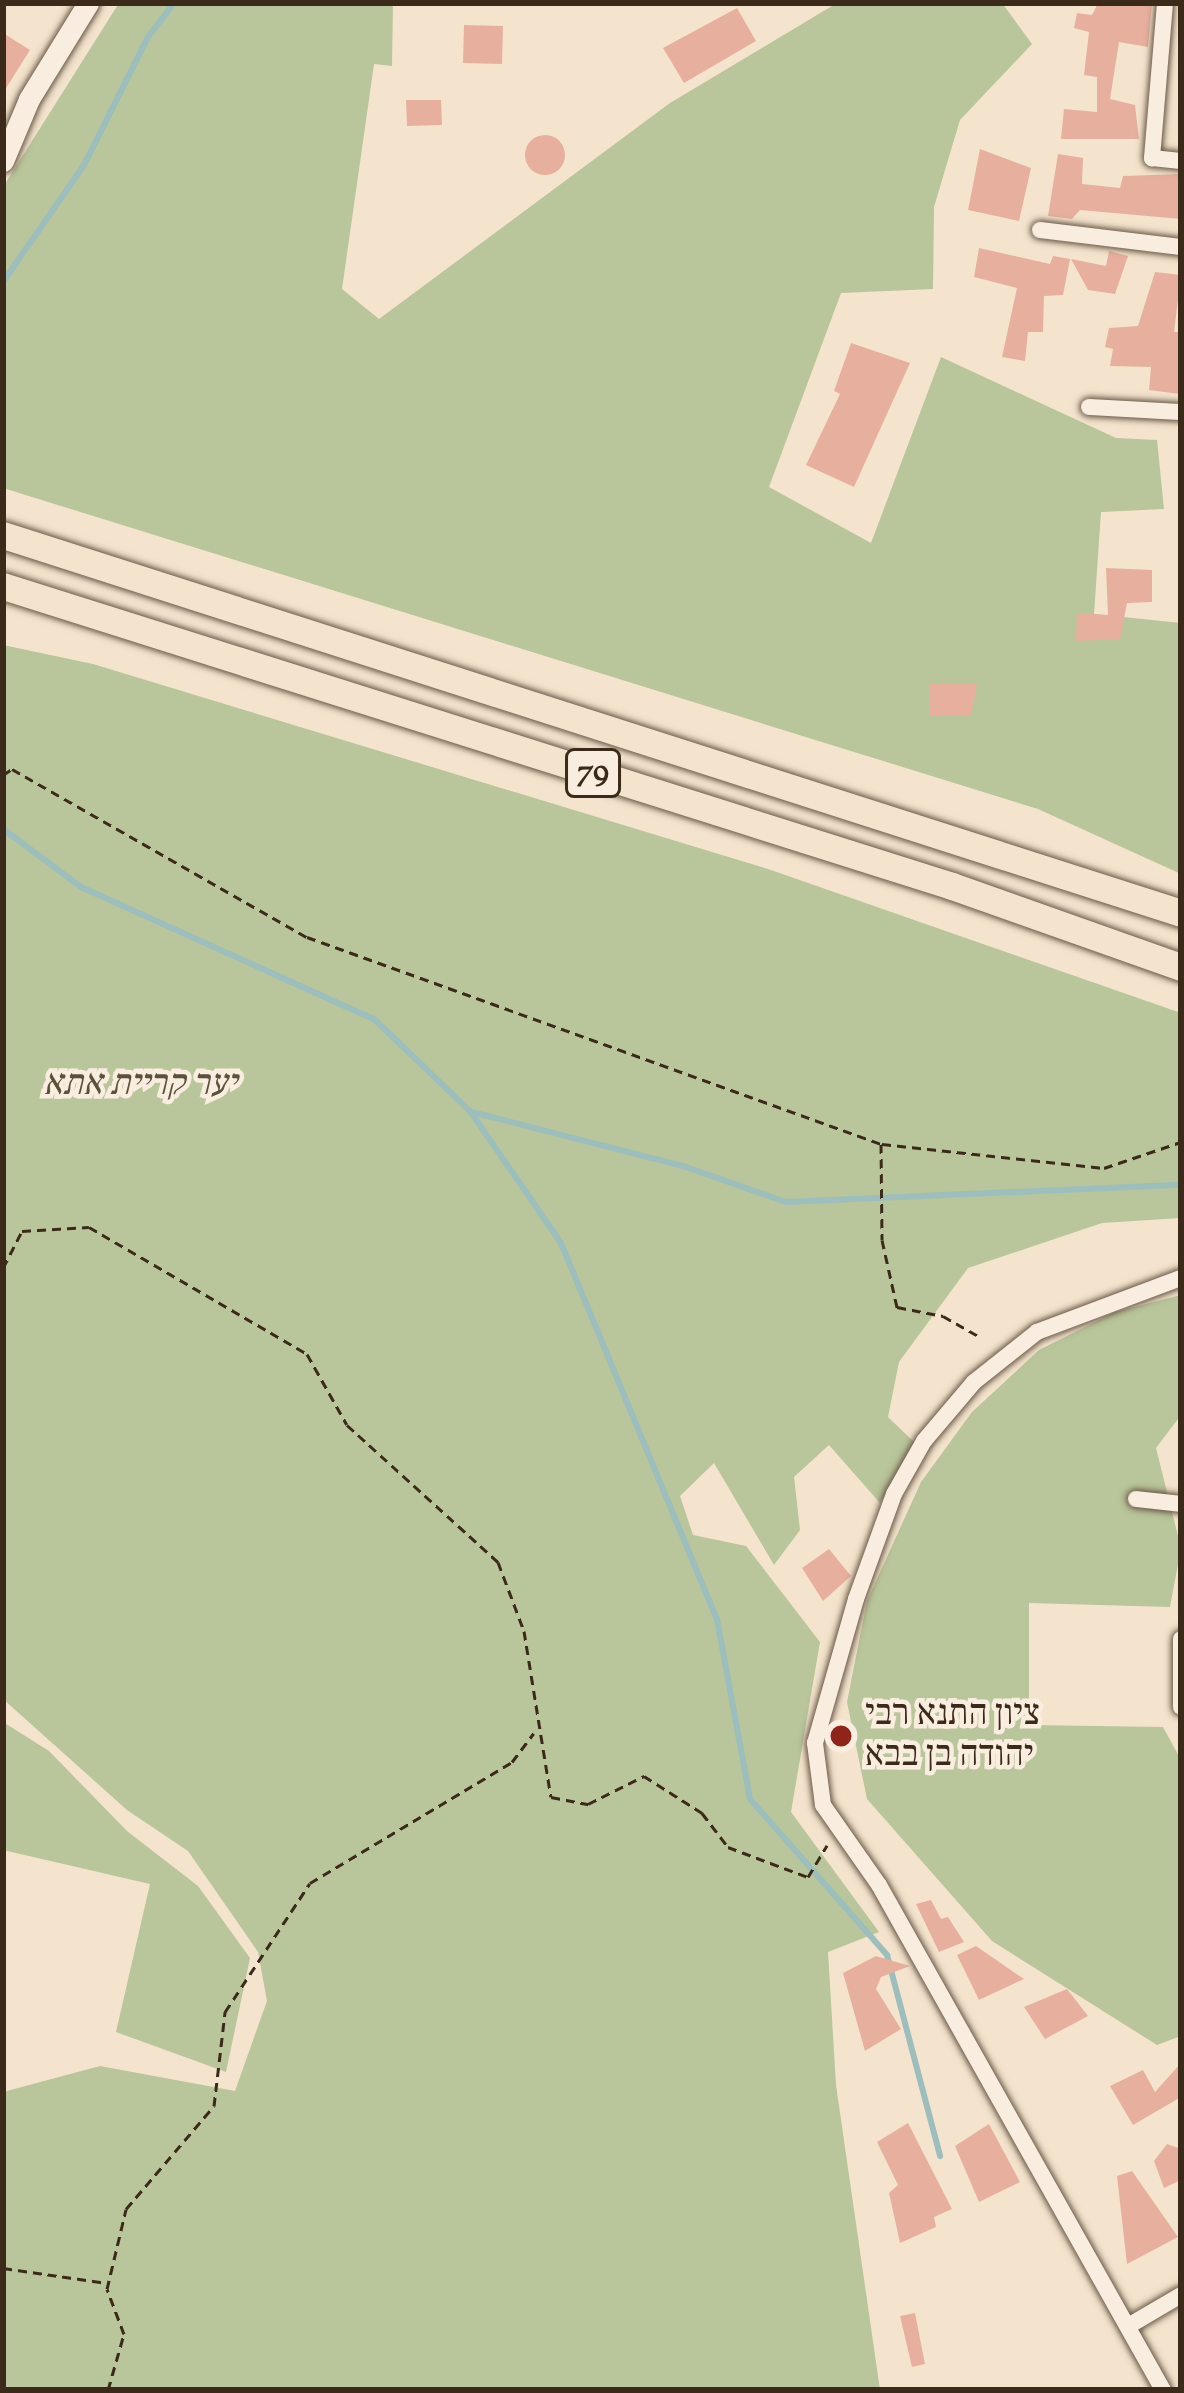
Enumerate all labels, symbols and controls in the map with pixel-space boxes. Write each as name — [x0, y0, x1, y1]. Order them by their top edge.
road number: 79 — [563, 746, 623, 800]
park label: יער קריית אתא — [43, 1064, 237, 1108]
place label: ציון התנא רבי יהודה בן בבא — [865, 1693, 1040, 1778]
marker: ציון התנא רבי יהודה בן בבא — [828, 1723, 854, 1749]

